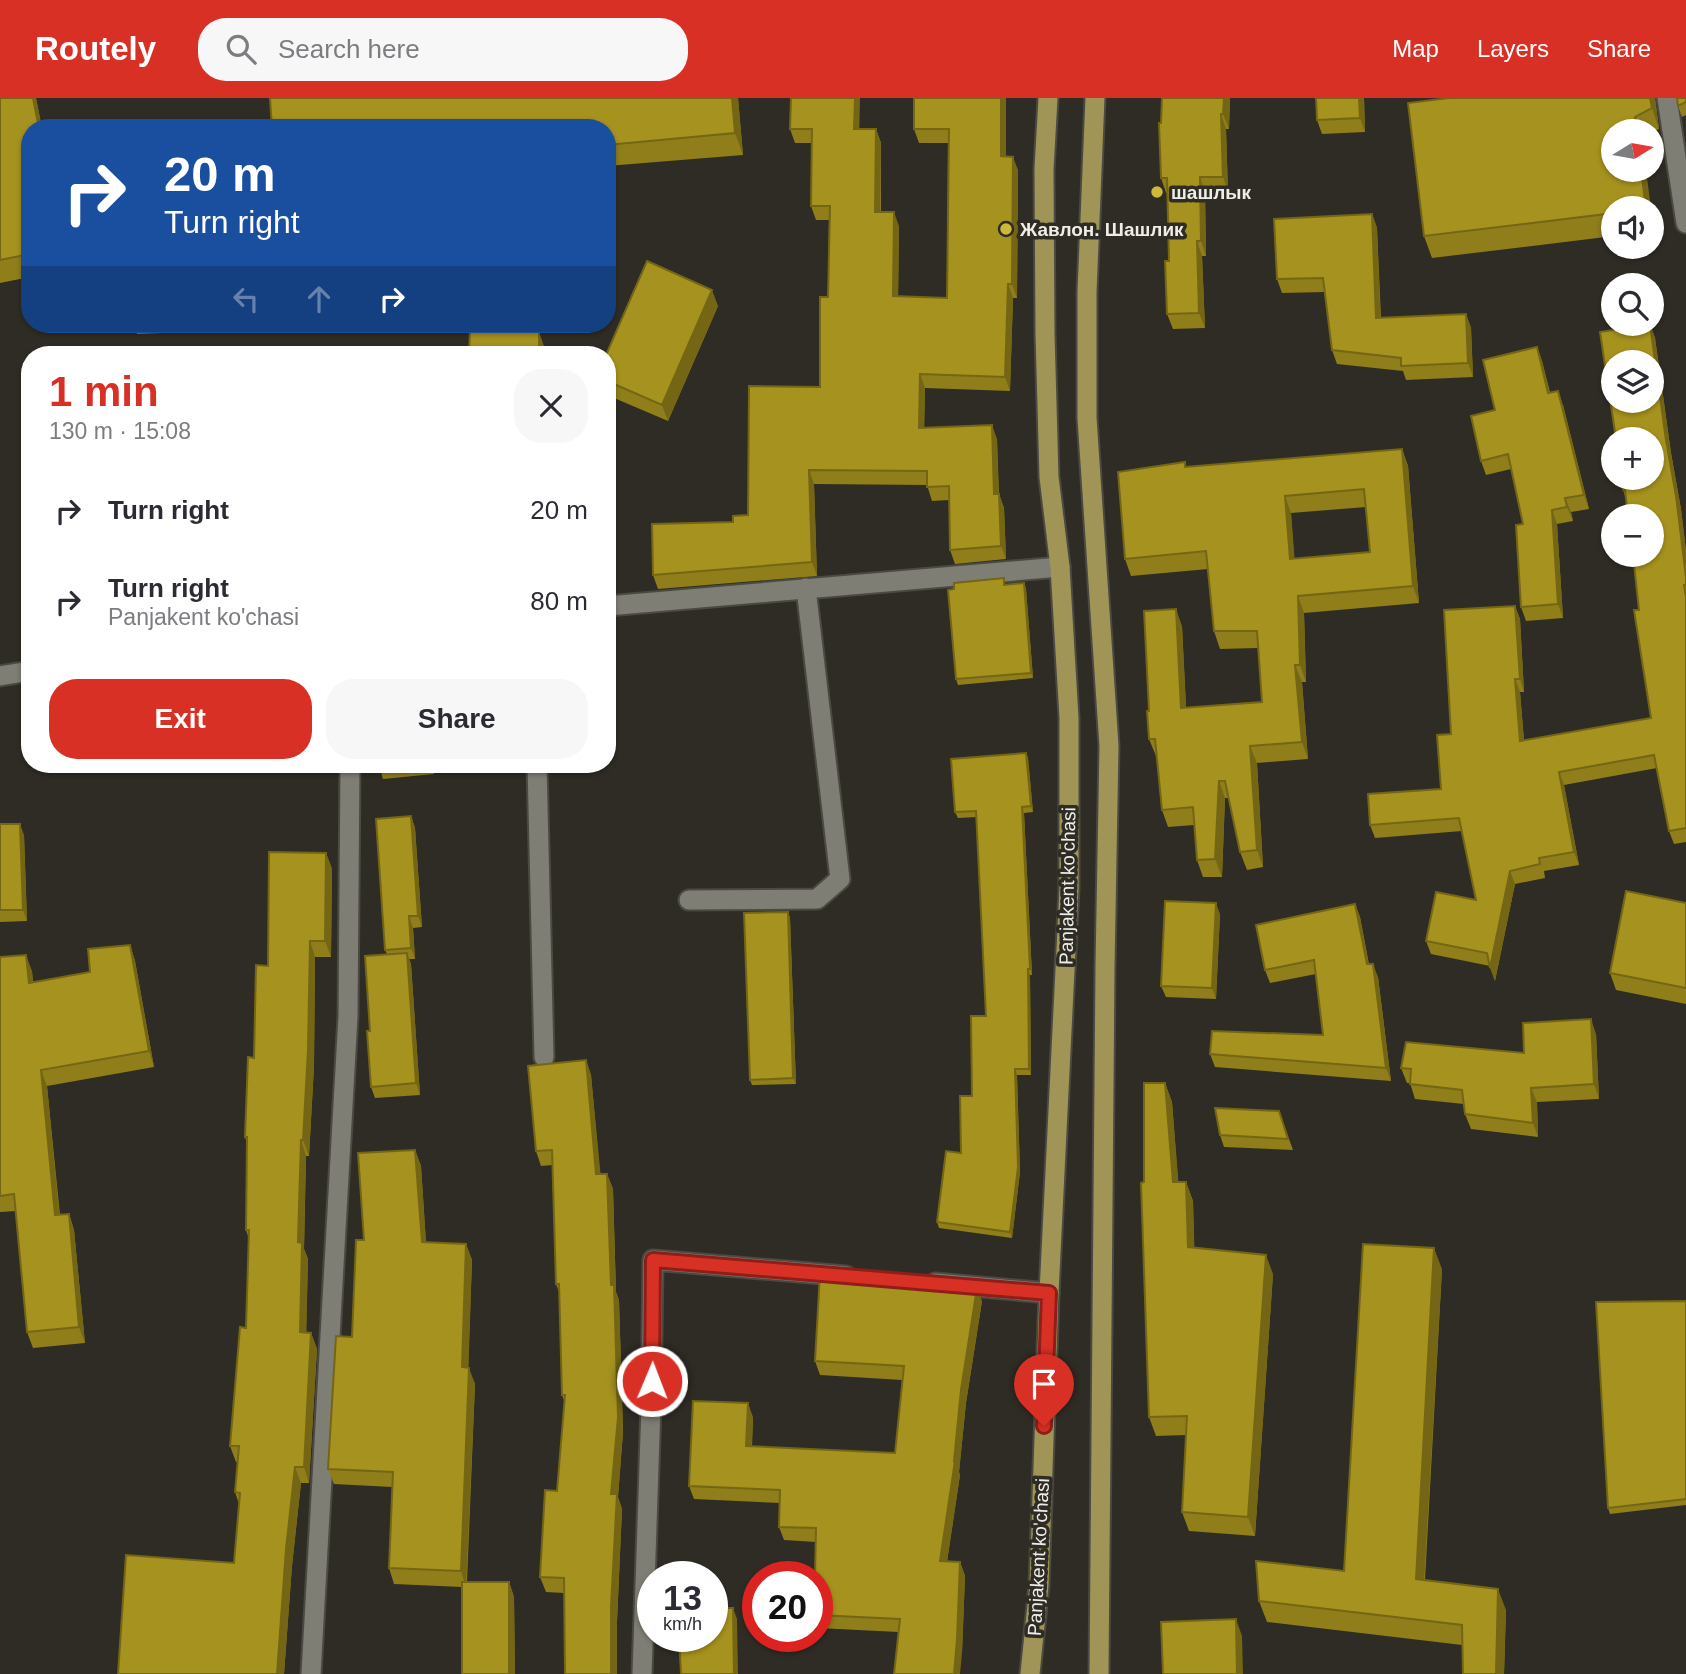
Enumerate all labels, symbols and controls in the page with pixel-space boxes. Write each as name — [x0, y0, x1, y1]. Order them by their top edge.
search box — [198, 18, 688, 81]
text: Routely — [35, 30, 156, 67]
icon: search — [222, 30, 260, 68]
text: Search here — [278, 34, 420, 64]
text: Map — [1392, 35, 1439, 62]
text: Layers — [1477, 35, 1549, 62]
text: Share — [1587, 35, 1651, 62]
north arrow — [1601, 119, 1664, 182]
map controls — [1601, 119, 1664, 567]
icon: right — [49, 147, 140, 238]
text: 20 m — [164, 147, 276, 201]
place label: шашлык — [1171, 182, 1252, 203]
marker: шашлык — [1149, 184, 1165, 200]
button: sound — [1601, 196, 1664, 259]
text: Turn right — [164, 204, 300, 240]
place label: Жавлон. Шашлик — [1019, 219, 1184, 240]
marker: Жавлон. Шашлик — [998, 221, 1014, 237]
button: search — [1601, 273, 1664, 336]
icon: left — [227, 280, 265, 318]
icon: ahead — [300, 280, 338, 318]
icon: right — [373, 280, 411, 318]
button: layers — [1601, 350, 1664, 413]
text: 1 min — [49, 368, 159, 415]
button: close — [514, 369, 588, 443]
text: 130 m · 15:08 — [49, 418, 191, 444]
button: + — [1601, 427, 1664, 490]
icon: right — [49, 492, 87, 530]
text: Turn right — [108, 495, 229, 525]
text: 20 m — [530, 495, 588, 525]
button: − — [1601, 504, 1664, 567]
text: Turn right — [108, 573, 229, 603]
icon: right — [49, 583, 87, 621]
text: 80 m — [530, 586, 588, 616]
text: Panjakent ko'chasi — [108, 604, 299, 630]
button: Exit — [49, 679, 312, 759]
button: Share — [326, 679, 588, 759]
street label: Panjakent ko'chasi — [1056, 807, 1079, 965]
position arrow — [615, 1344, 689, 1418]
pin — [1014, 1354, 1074, 1426]
icon: arrive — [1025, 1365, 1063, 1403]
street label: Panjakent ko'chasi — [1024, 1478, 1053, 1636]
speed limit sign: 20 — [742, 1561, 833, 1652]
text: 13 — [663, 1578, 702, 1617]
text: km/h — [663, 1614, 702, 1634]

